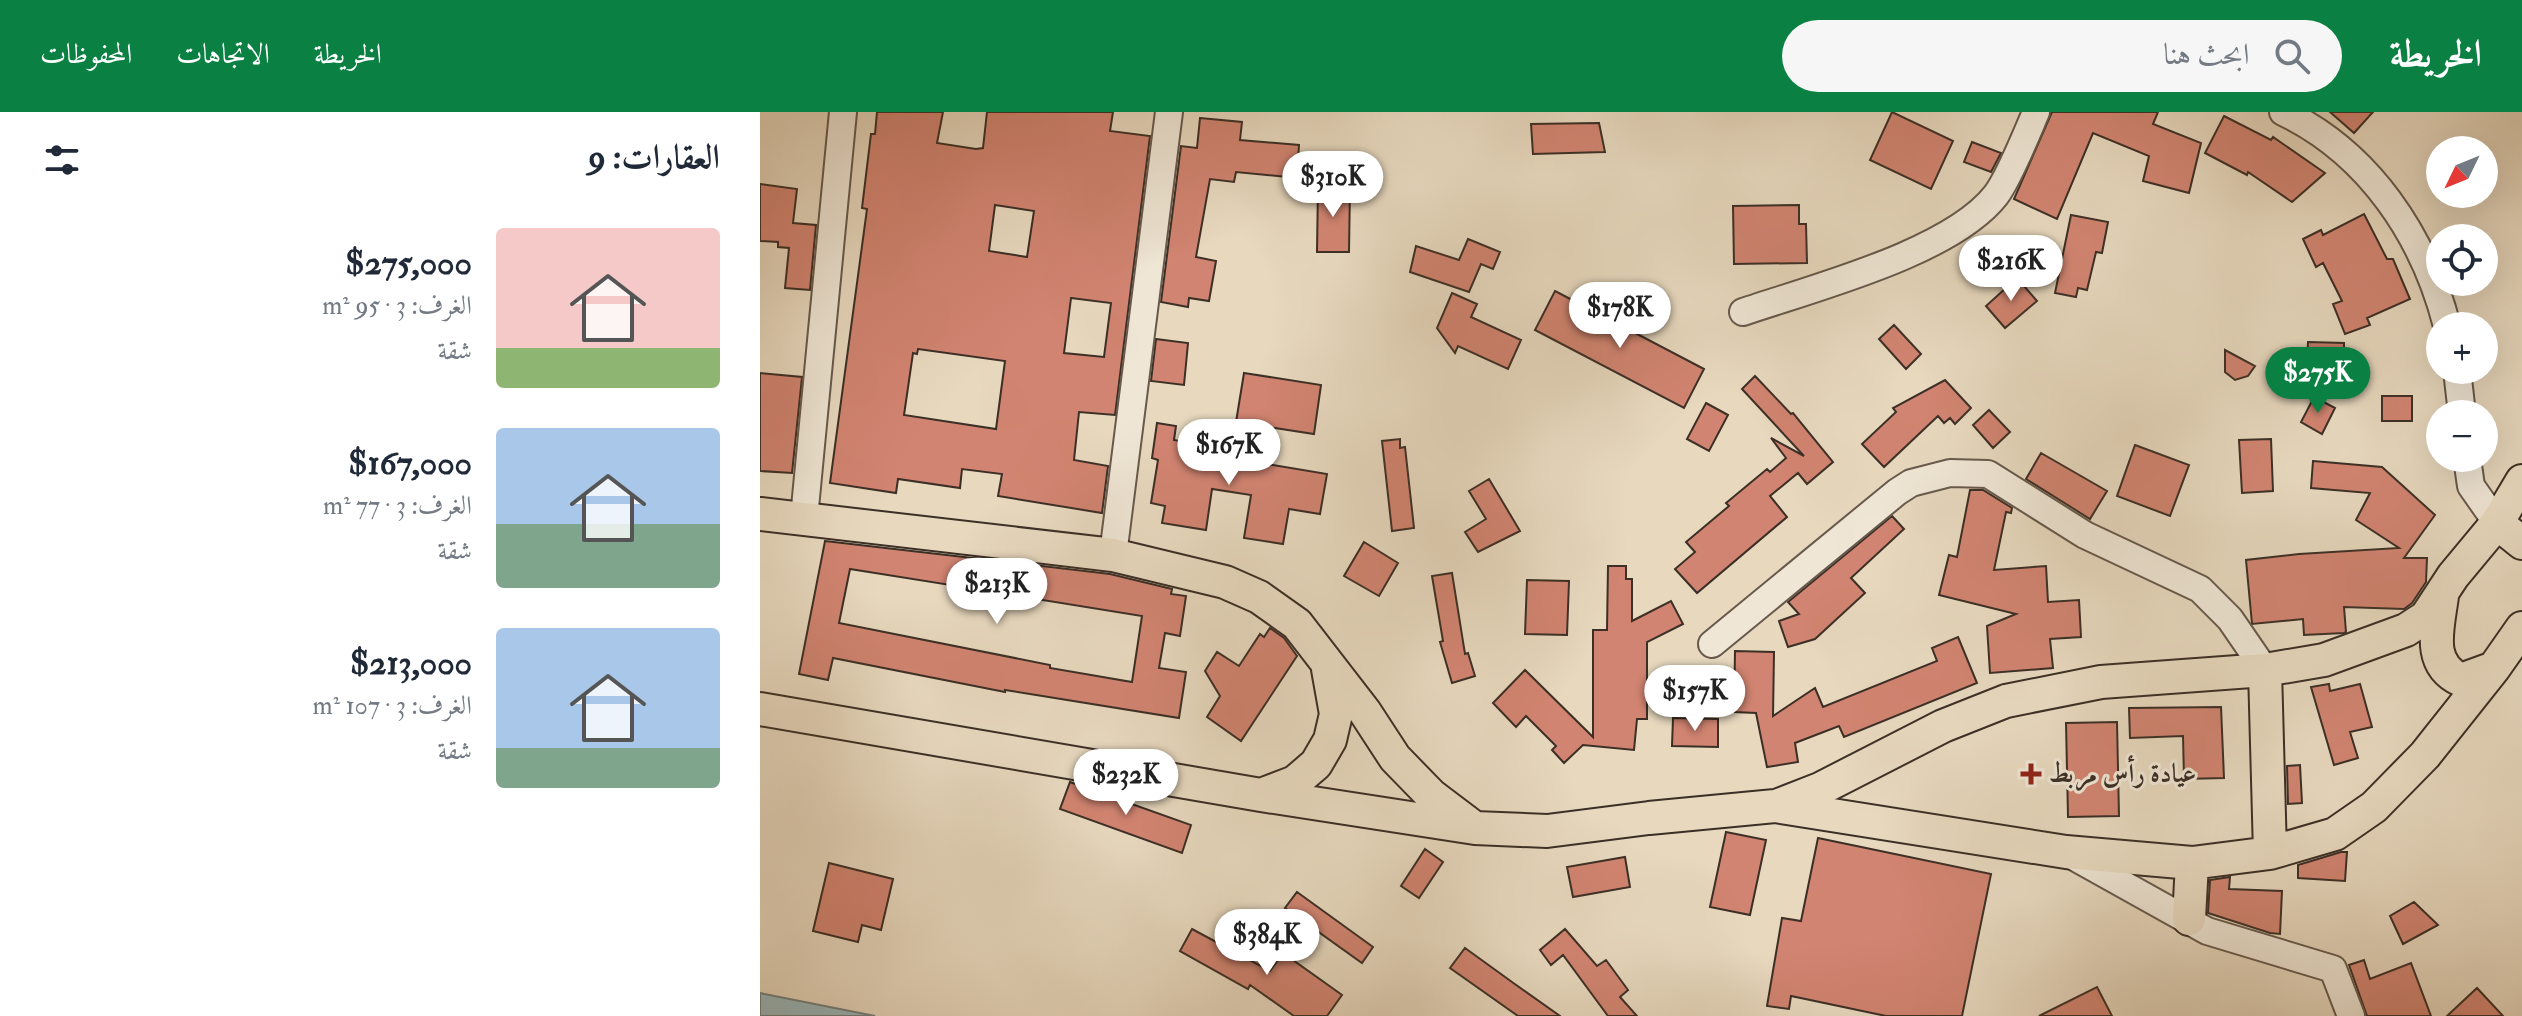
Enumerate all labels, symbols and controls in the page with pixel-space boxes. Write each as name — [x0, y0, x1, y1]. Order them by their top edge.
search box — [1782, 20, 2342, 92]
text: الخريطة — [2390, 30, 2482, 78]
icon: search — [2270, 34, 2314, 78]
text: ابحث هنا — [2163, 36, 2250, 73]
text: المحفوظات — [40, 37, 132, 72]
text: الاتجاهات — [176, 37, 270, 72]
text: الخريطة — [314, 37, 382, 72]
text: العقارات: 9 — [588, 136, 720, 179]
north arrow — [2426, 136, 2498, 208]
map controls — [2426, 136, 2498, 472]
icon: filters — [40, 138, 84, 182]
pin: $310K — [1277, 151, 1389, 219]
text: $310K — [1300, 161, 1366, 193]
button: locate — [2426, 224, 2498, 296]
pin: $216K — [1955, 235, 2067, 303]
text: $275,000 — [345, 242, 472, 285]
text: $216K — [1977, 245, 2045, 277]
icon: home — [560, 260, 656, 356]
pin: $178K — [1564, 282, 1676, 350]
text: الغرف: 3 · 95 m² — [322, 290, 472, 322]
text: $178K — [1587, 292, 1653, 324]
button: + — [2426, 312, 2498, 384]
text: شقة — [438, 335, 472, 367]
pin: $275K — [2262, 347, 2374, 415]
text: $275K — [2283, 357, 2353, 389]
button: − — [2426, 400, 2498, 472]
pin: $167K — [1173, 419, 1285, 487]
text: $167K — [1195, 429, 1263, 461]
text: $167,000 — [348, 442, 472, 485]
icon: home — [560, 460, 656, 556]
text: الغرف: 3 · 77 m² — [323, 490, 472, 522]
text: شقة — [438, 535, 472, 567]
pin: $213K — [941, 558, 1053, 626]
text: $213K — [964, 568, 1030, 600]
text: $213,000 — [350, 642, 472, 685]
icon: home — [560, 660, 656, 756]
pin: $157K — [1639, 665, 1751, 733]
text: $157K — [1662, 675, 1728, 707]
text: الغرف: 3 · 107 m² — [312, 690, 472, 722]
text: شقة — [438, 735, 472, 767]
pin: $232K — [1070, 749, 1182, 817]
place label: عيادة رأس مربط — [2049, 755, 2196, 792]
text: $232K — [1091, 759, 1161, 791]
marker: عيادة رأس مربط — [2020, 763, 2042, 785]
pin: $384K — [1211, 909, 1323, 977]
text: $384K — [1232, 919, 1302, 951]

